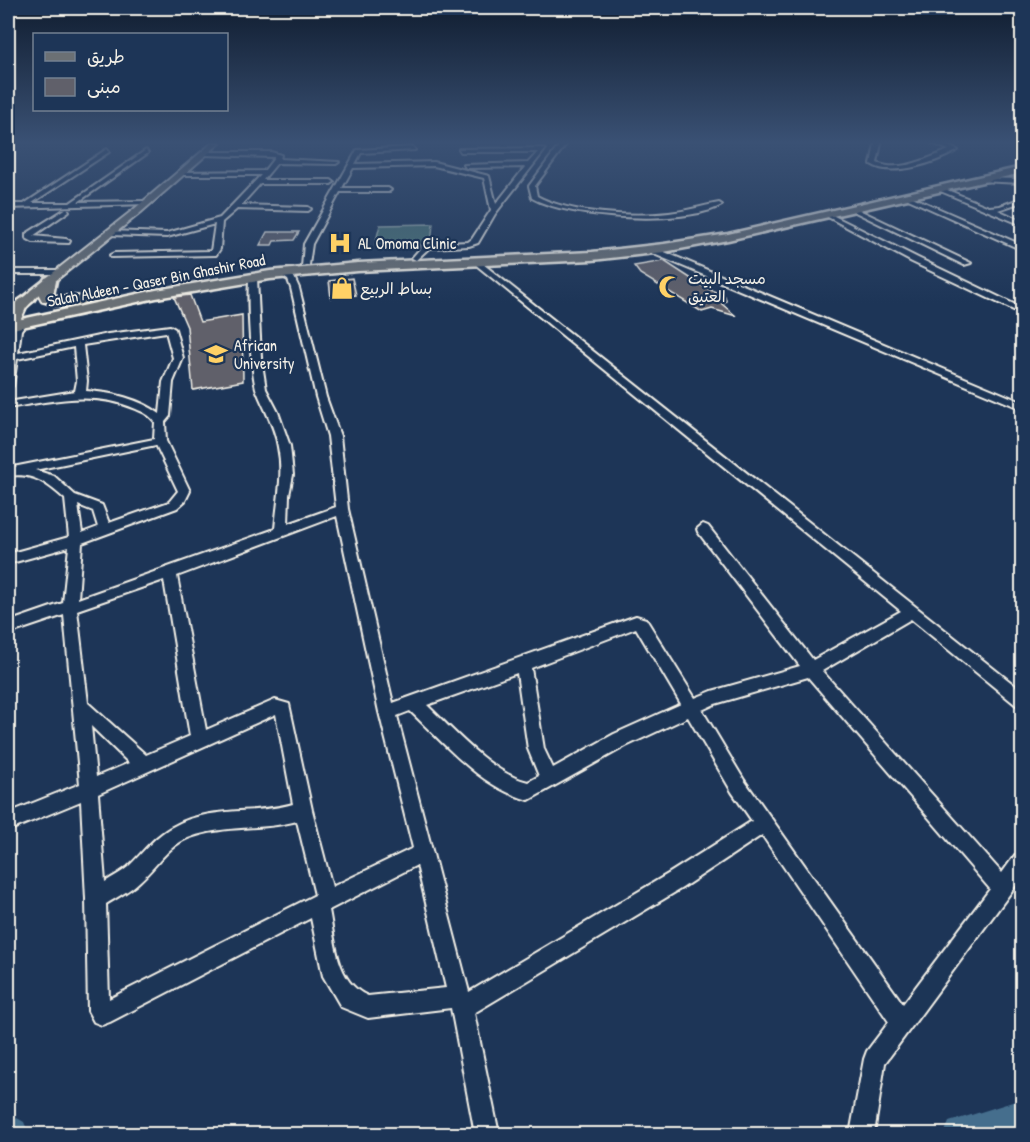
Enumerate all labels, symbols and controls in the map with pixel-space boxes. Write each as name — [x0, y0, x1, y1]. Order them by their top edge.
legend — [33, 33, 228, 111]
text: طريق — [87, 44, 125, 69]
text: مبنى — [87, 74, 121, 99]
hospital icon: AL Omoma Clinic — [327, 230, 353, 256]
place label: AL Omoma Clinic — [358, 232, 457, 254]
street label: Salah Aldeen - Qaser Bin Ghashir Road — [45, 248, 267, 312]
place label: مسجد البيت العتيق — [688, 267, 766, 307]
mosque icon: مسجد البيت العتيق — [657, 274, 683, 300]
shop icon: بساط الربيع — [329, 275, 355, 301]
place label: بساط الربيع — [360, 277, 432, 300]
place label: African University — [234, 334, 295, 374]
school or university icon: African University — [203, 341, 229, 367]

